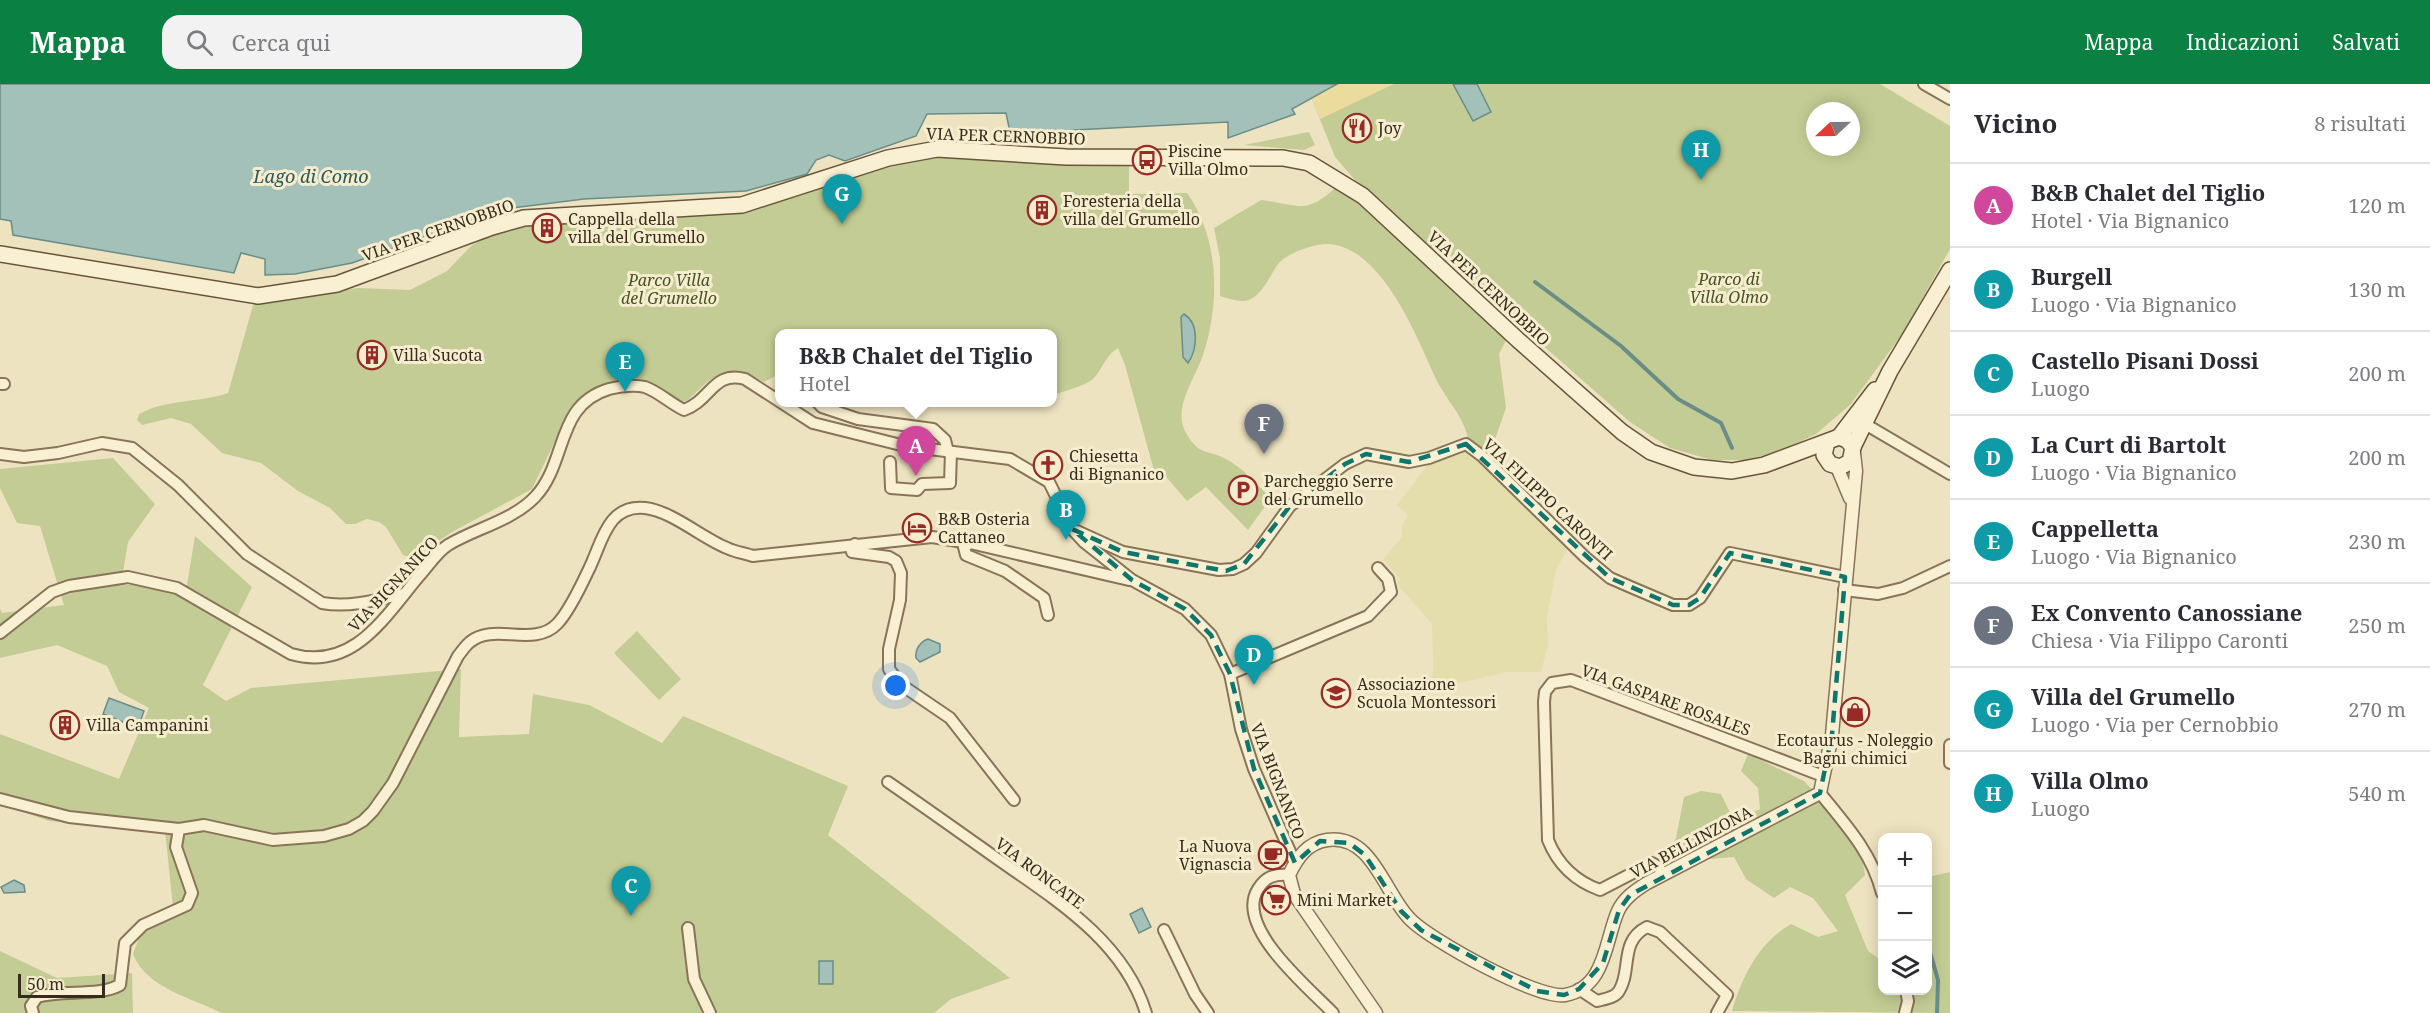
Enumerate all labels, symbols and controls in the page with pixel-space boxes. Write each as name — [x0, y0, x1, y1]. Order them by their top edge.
search box — [162, 15, 582, 69]
text: Mappa — [30, 23, 126, 61]
icon: search — [183, 26, 216, 59]
text: Cerca qui — [231, 27, 330, 57]
text: Mappa — [2084, 28, 2153, 56]
text: Indicazioni — [2186, 28, 2299, 56]
text: Salvati — [2332, 28, 2400, 56]
north arrow — [1806, 102, 1860, 156]
text: Vicino — [1974, 105, 2057, 141]
text: 8 risultati — [2314, 110, 2406, 137]
restaurant icon: Joy — [1341, 112, 1373, 144]
place label: Joy — [1377, 117, 1403, 139]
street label: VIA PER CERNOBBIO — [926, 122, 1086, 150]
pin: H — [1682, 130, 1720, 180]
place label: Piscine Villa Olmo — [1168, 140, 1248, 180]
bus stop icon: Piscine Villa Olmo — [1131, 144, 1163, 176]
water label: Lago di Como — [252, 164, 369, 188]
pin: G — [822, 174, 862, 224]
text: B&B Chalet del Tiglio — [2031, 177, 2265, 207]
place label: Foresteria della villa del Grumello — [1063, 190, 1200, 230]
text: A — [1986, 192, 2001, 219]
text: 120 m — [2348, 192, 2406, 219]
street label: VIA PER CERNOBBIO — [359, 194, 517, 266]
building icon: Foresteria della villa del Grumello — [1026, 194, 1058, 226]
text: Hotel · Via Bignanico — [2031, 207, 2229, 234]
place label: Cappella della villa del Grumello — [568, 208, 705, 248]
building icon: Cappella della villa del Grumello — [531, 212, 563, 244]
street label: VIA PER CERNOBBIO — [1423, 226, 1555, 350]
text: Burgell — [2031, 261, 2112, 291]
park label: Parco di Villa Olmo — [1689, 268, 1769, 308]
park label: Parco Villa del Grumello — [621, 269, 717, 309]
text: B — [1987, 276, 2000, 303]
text: 130 m — [2348, 276, 2406, 303]
text: Luogo · Via Bignanico — [2031, 291, 2237, 318]
popup — [775, 329, 1057, 407]
building icon: Villa Sucota — [356, 339, 388, 371]
text: B&B Chalet del Tiglio — [799, 340, 1033, 370]
pin: E — [606, 342, 644, 392]
place label: Villa Sucota — [393, 344, 483, 366]
text: Castello Pisani Dossi — [2031, 345, 2259, 375]
text: C — [1987, 360, 2000, 387]
text: 200 m — [2348, 360, 2406, 387]
text: Hotel — [799, 370, 850, 397]
text: Luogo — [2031, 375, 2090, 402]
pin: F — [1244, 404, 1284, 454]
pin: A — [896, 426, 936, 476]
text: La Curt di Bartolt — [2031, 429, 2226, 459]
street label: VIA FILIPPO CARONTI — [1478, 433, 1618, 565]
text: D — [1986, 444, 2001, 471]
text: 200 m — [2348, 444, 2406, 471]
place label: Chiesetta di Bignanico — [1069, 445, 1164, 485]
church icon: Chiesetta di Bignanico — [1032, 449, 1064, 481]
text: Luogo · Via Bignanico — [2031, 459, 2237, 486]
place label: Parcheggio Serre del Grumello — [1264, 470, 1393, 510]
parking icon: Parcheggio Serre del Grumello — [1227, 474, 1259, 506]
pin: B — [1046, 490, 1086, 540]
place label: B&B Osteria Cattaneo — [938, 508, 1030, 548]
hotel icon: B&B Osteria Cattaneo — [901, 512, 933, 544]
text: Cappelletta — [2031, 513, 2159, 543]
text: E — [1987, 528, 2000, 555]
text: 230 m — [2348, 528, 2406, 555]
street label: VIA BIGNANICO — [343, 531, 443, 637]
text: Luogo · Via Bignanico — [2031, 543, 2237, 570]
text: Ex Convento Canossiane — [2031, 597, 2302, 627]
text: F — [1987, 612, 2000, 639]
text: 250 m — [2348, 612, 2406, 639]
text: Chiesa · Via Filippo Caronti — [2031, 627, 2288, 654]
pin: D — [1234, 636, 1274, 685]
street label: VIA GASPARE ROSALES — [1578, 659, 1754, 741]
your location — [881, 671, 910, 700]
place label: Associazione Scuola Montessori — [1357, 673, 1496, 713]
school or university icon: Associazione Scuola Montessori — [1320, 677, 1352, 709]
text: Villa del Grumello — [2031, 681, 2235, 711]
shop icon: Ecotaurus - Noleggio Bagni chimici — [1839, 696, 1871, 728]
text: G — [1986, 696, 2001, 723]
text: 270 m — [2348, 696, 2406, 723]
building icon: Villa Campanini — [49, 709, 81, 741]
text: Luogo · Via per Cernobbio — [2031, 711, 2279, 738]
place label: Villa Campanini — [86, 714, 209, 736]
street label: VIA BIGNANICO — [1246, 720, 1310, 842]
place label: Ecotaurus - Noleggio Bagni chimici — [1777, 729, 1933, 769]
text: Villa Olmo — [2031, 765, 2149, 795]
text: H — [1985, 780, 2002, 807]
text: 540 m — [2348, 780, 2406, 807]
text: Luogo — [2031, 795, 2090, 822]
street label: VIA BELLINZONA — [1626, 800, 1757, 883]
street label: VIA RONCATE — [991, 832, 1089, 914]
map controls — [1878, 833, 1932, 995]
button: + — [1878, 833, 1932, 887]
place label: La Nuova Vignascia — [1179, 835, 1252, 875]
cafe icon: La Nuova Vignascia — [1257, 839, 1289, 871]
pin: C — [612, 866, 650, 916]
supermarket icon: Mini Market — [1260, 884, 1292, 916]
button: − — [1878, 887, 1932, 941]
place label: Mini Market — [1297, 889, 1392, 911]
button: layers — [1878, 941, 1932, 995]
scale bar — [18, 971, 105, 998]
text: 50 m — [27, 973, 64, 995]

